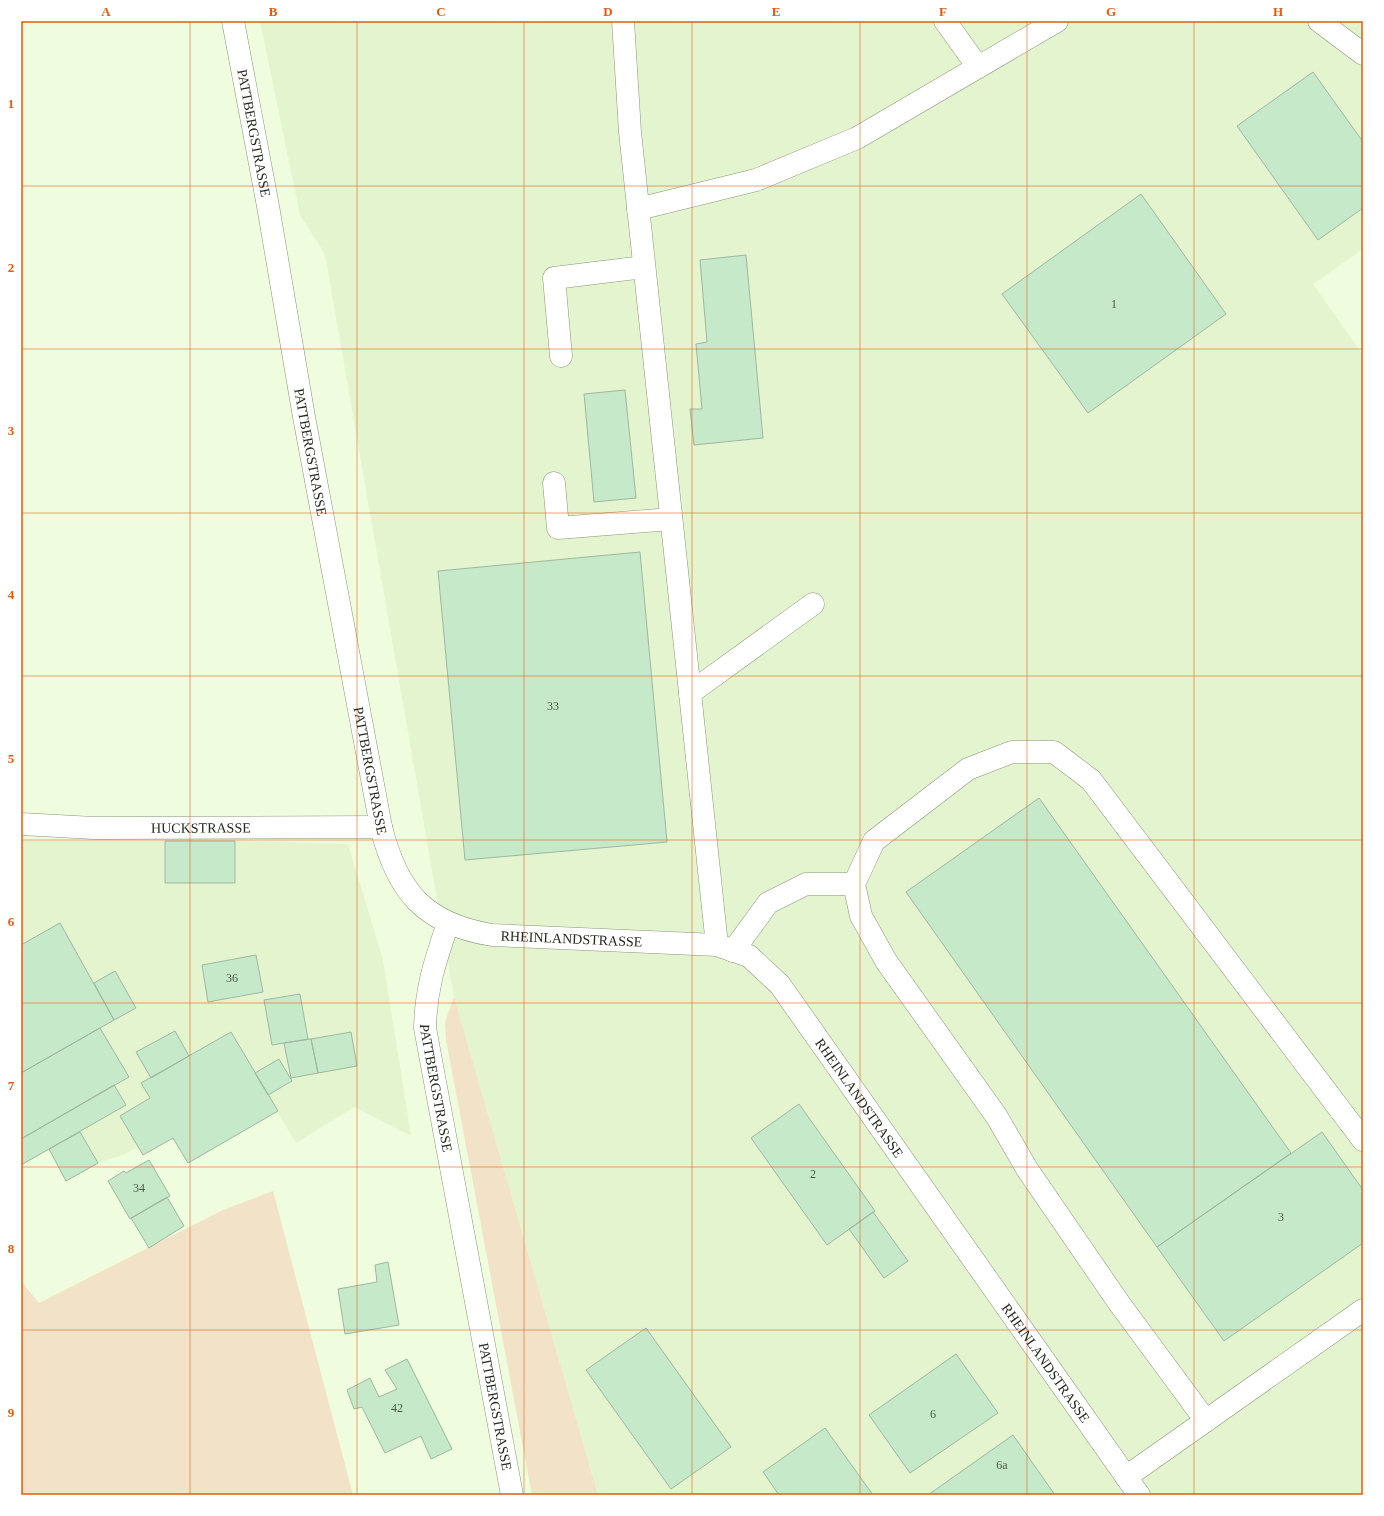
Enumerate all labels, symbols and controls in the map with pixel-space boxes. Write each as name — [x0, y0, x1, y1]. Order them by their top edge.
text: A — [101, 4, 111, 19]
text: B — [269, 4, 278, 19]
text: C — [436, 4, 446, 19]
text: D — [603, 4, 613, 19]
text: E — [772, 4, 780, 19]
text: F — [939, 4, 947, 19]
text: G — [1106, 4, 1116, 19]
text: H — [1273, 4, 1283, 19]
street label: PATTBERGSTRASSE — [235, 68, 274, 198]
text: 1 — [8, 96, 14, 111]
text: 2 — [8, 260, 14, 275]
house number: 1 — [1111, 297, 1117, 311]
street label: PATTBERGSTRASSE — [292, 387, 330, 517]
text: 3 — [8, 423, 15, 438]
text: 4 — [8, 587, 15, 602]
house number: 33 — [547, 699, 559, 713]
street label: PATTBERGSTRASSE — [351, 705, 390, 836]
text: 5 — [8, 751, 15, 766]
street label: HUCKSTRASSE — [151, 820, 251, 835]
text: 6 — [8, 914, 15, 929]
street label: RHEINLANDSTRASSE — [500, 928, 643, 949]
house number: 36 — [226, 971, 238, 985]
street label: PATTBERGSTRASSE — [417, 1024, 455, 1153]
street label: RHEINLANDSTRASSE — [813, 1036, 906, 1160]
text: 7 — [8, 1078, 15, 1093]
house number: 2 — [810, 1167, 816, 1181]
house number: 34 — [133, 1181, 145, 1195]
house number: 3 — [1278, 1210, 1284, 1224]
text: 8 — [8, 1241, 15, 1256]
street label: RHEINLANDSTRASSE — [999, 1301, 1093, 1425]
street label: PATTBERGSTRASSE — [476, 1341, 515, 1472]
house number: 42 — [391, 1401, 403, 1415]
text: 9 — [8, 1405, 15, 1420]
house number: 6 — [930, 1407, 936, 1421]
house number: 6a — [996, 1458, 1008, 1472]

